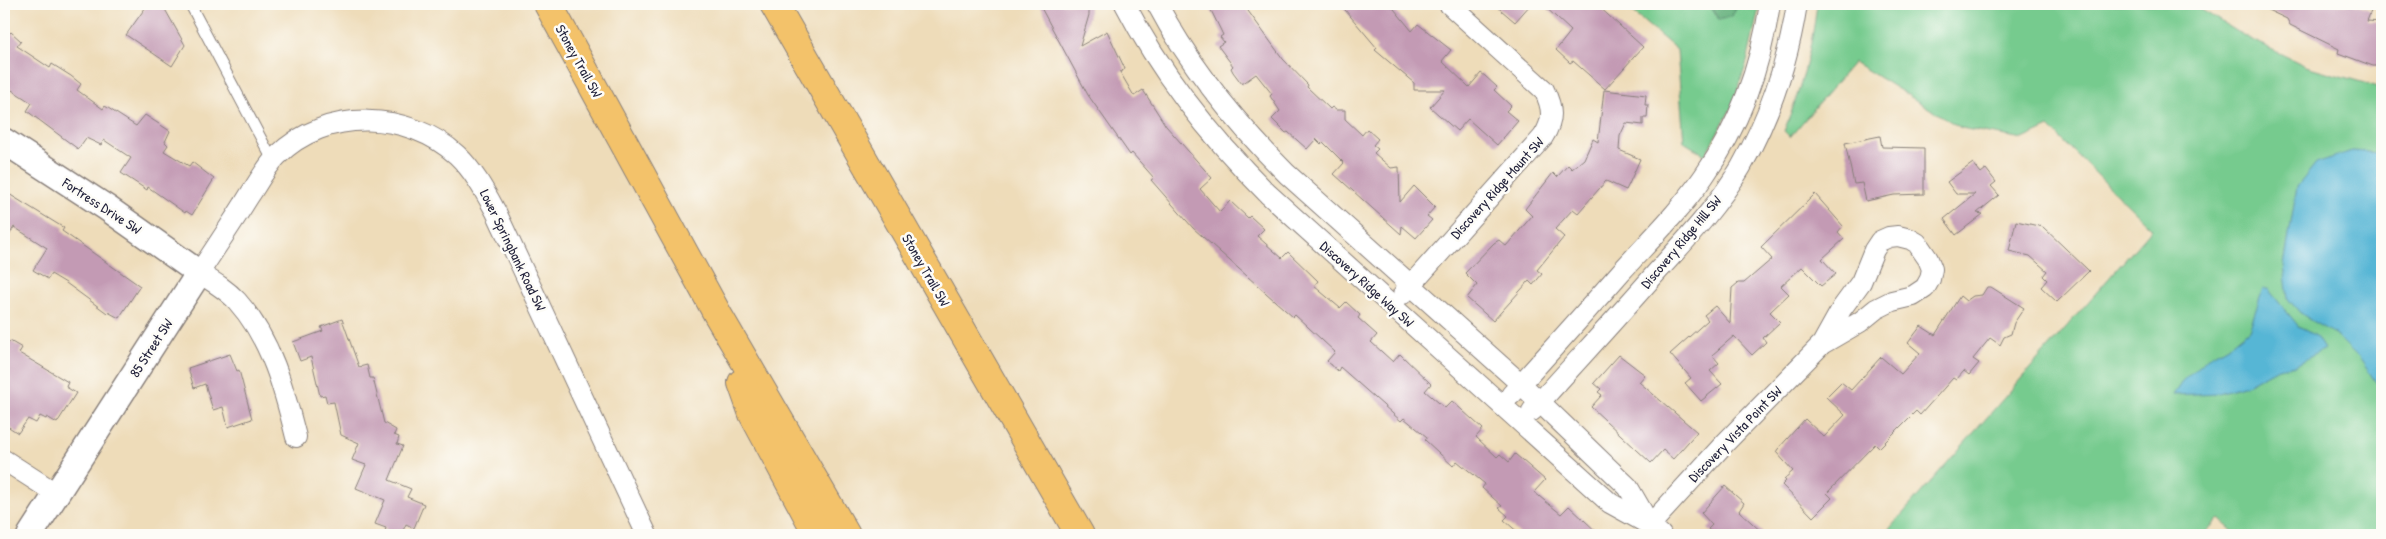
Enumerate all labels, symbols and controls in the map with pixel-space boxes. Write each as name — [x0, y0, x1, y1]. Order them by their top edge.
street label: Stoney Trail SW — [551, 21, 607, 101]
street label: Discovery Ridge Mount SW — [1446, 132, 1548, 243]
street label: Fortress Drive SW — [58, 172, 146, 238]
street label: Lower Springbank Road SW — [475, 186, 551, 314]
street label: Discovery Ridge Hill SW — [1636, 191, 1726, 293]
street label: Stoney Trail SW — [897, 230, 955, 310]
street label: Discovery Ridge Way SW — [1316, 236, 1419, 332]
street label: 85 Street SW — [125, 315, 177, 381]
street label: Discovery Vista Point SW — [1684, 381, 1786, 487]

